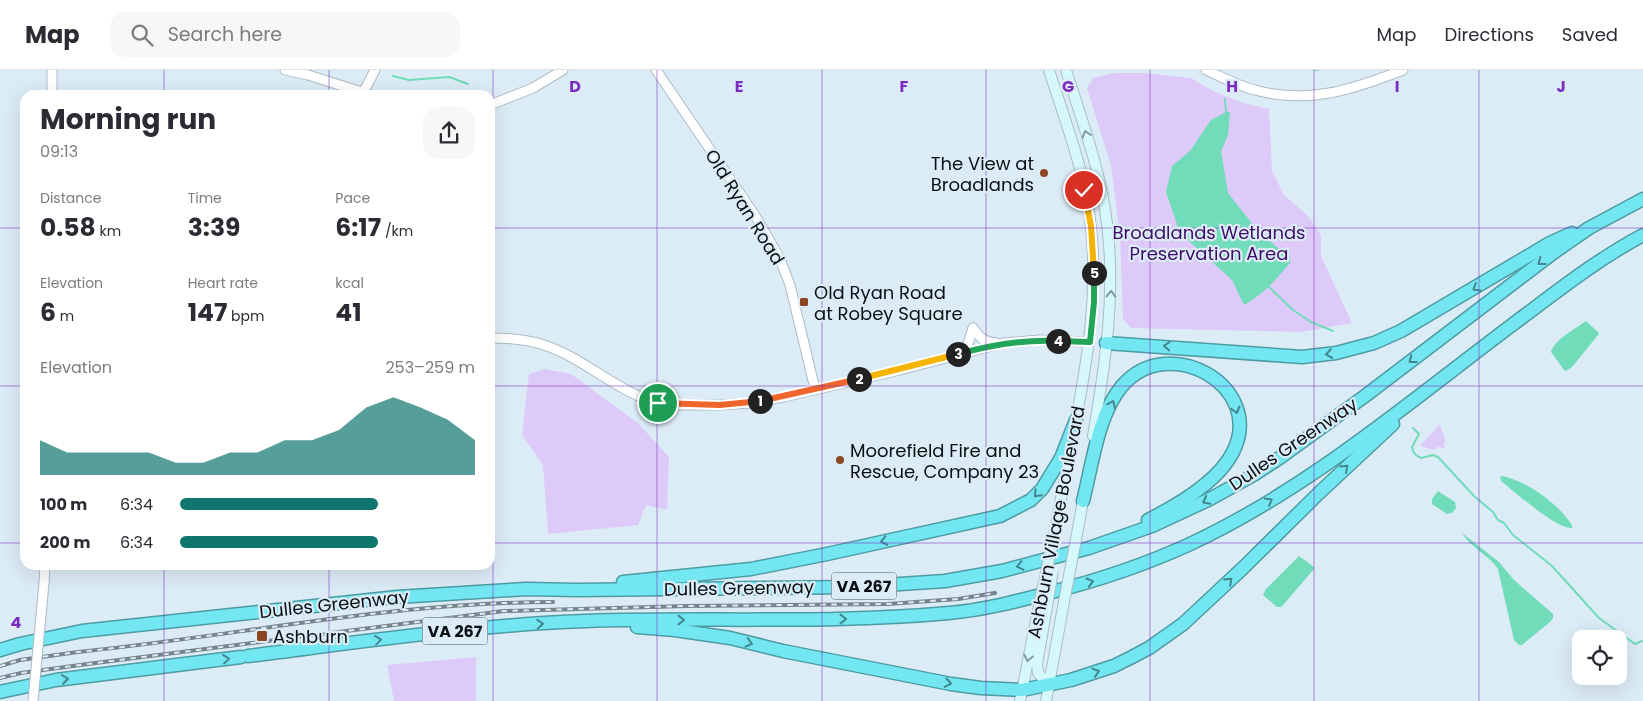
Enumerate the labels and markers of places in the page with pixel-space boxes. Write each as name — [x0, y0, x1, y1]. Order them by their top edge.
place label: The View at Broadlands — [931, 151, 1034, 197]
marker: The View at Broadlands — [1038, 167, 1050, 179]
pin — [1063, 169, 1105, 211]
pin: 5 — [1082, 260, 1106, 286]
place label: Old Ryan Road at Robey Square — [814, 280, 963, 326]
marker: Old Ryan Road at Robey Square — [798, 296, 810, 308]
pin: 4 — [1046, 328, 1070, 354]
pin: 3 — [946, 342, 970, 366]
pin: 2 — [846, 366, 872, 392]
pin — [637, 382, 679, 424]
pin: 1 — [748, 388, 772, 414]
place label: Moorefield Fire and Rescue, Company 23 — [850, 438, 1039, 484]
marker: Moorefield Fire and Rescue, Company 23 — [834, 454, 846, 466]
place label: Ashburn — [273, 624, 348, 649]
marker: Ashburn — [255, 629, 269, 643]

